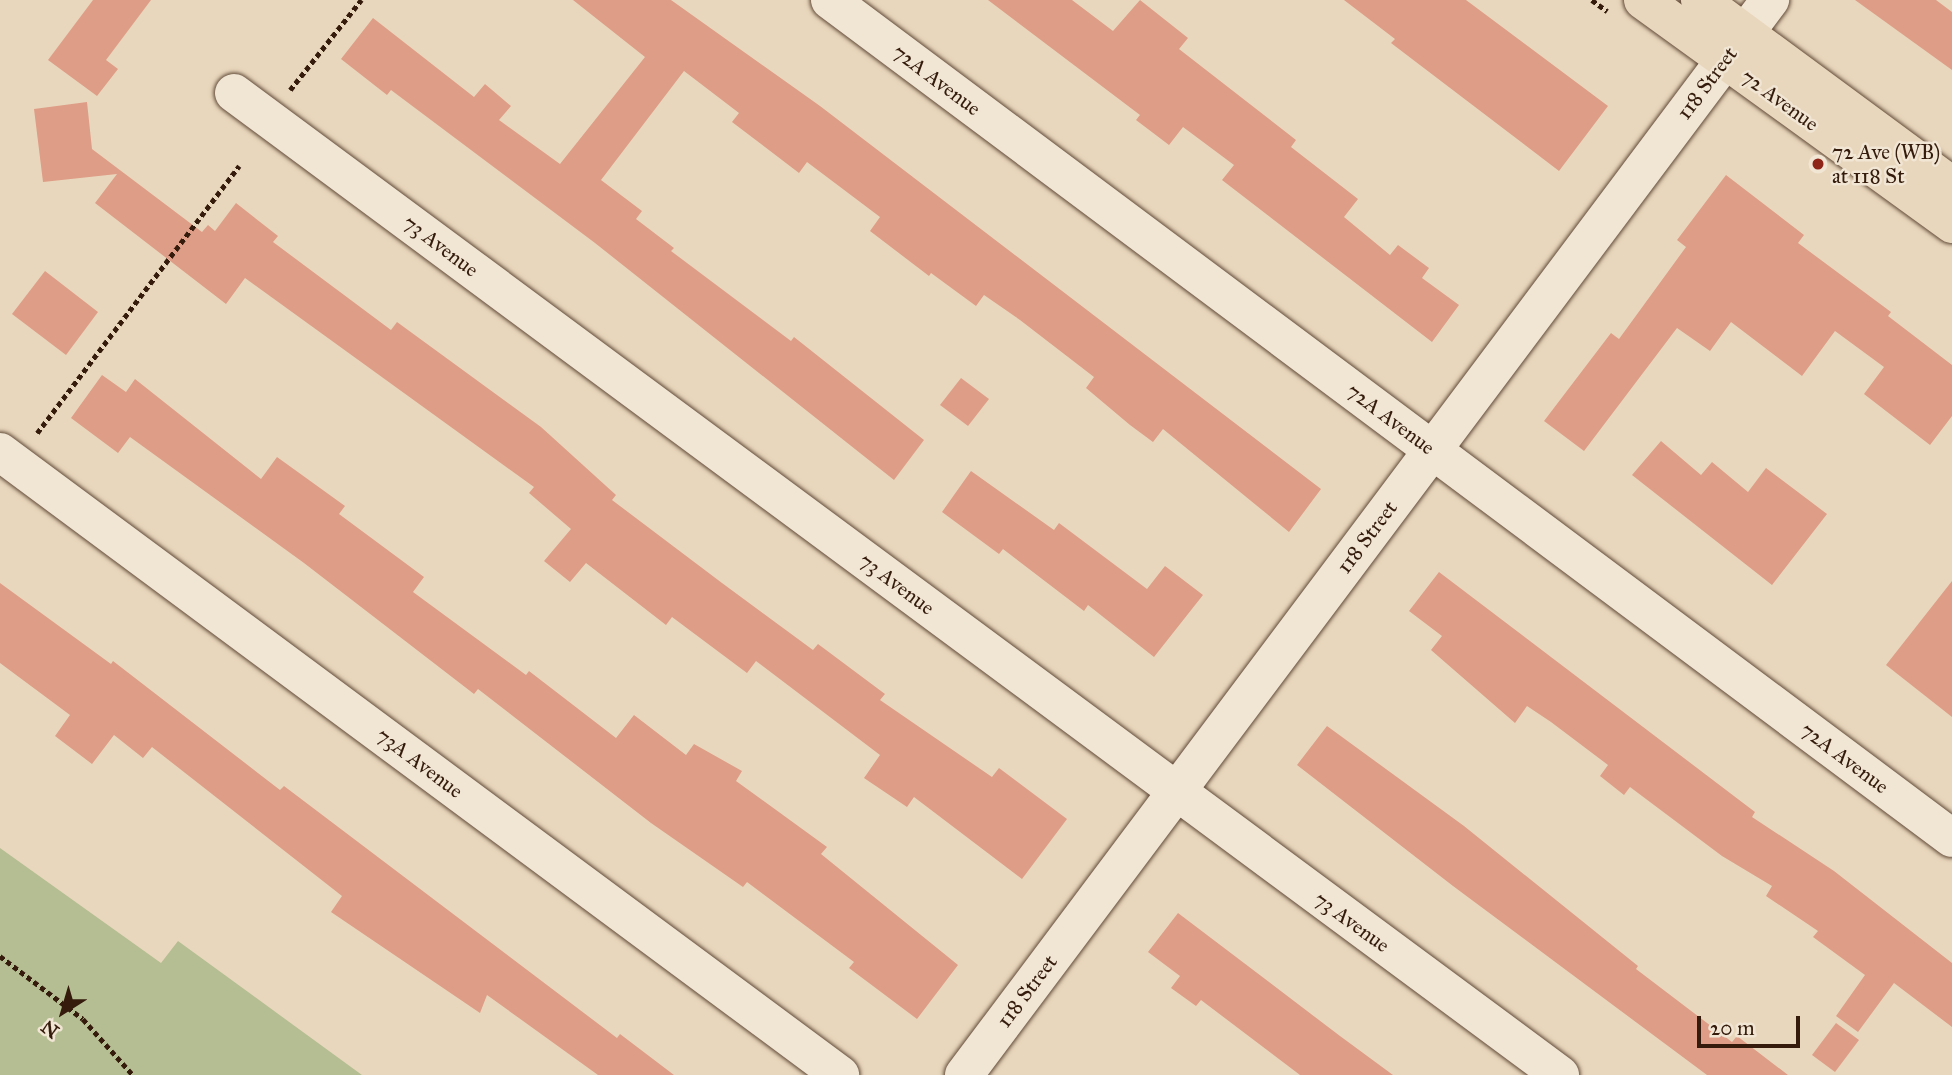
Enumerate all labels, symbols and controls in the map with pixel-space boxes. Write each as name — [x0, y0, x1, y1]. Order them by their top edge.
street label: 72A Avenue — [888, 39, 986, 121]
street label: 118 Street — [1672, 42, 1742, 124]
street label: 72 Avenue — [1737, 64, 1823, 136]
place label: 72 Ave (WB) at 118 St — [1832, 139, 1940, 189]
marker: 72 Ave (WB) at 118 St — [1810, 156, 1826, 172]
street label: 73 Avenue — [399, 210, 483, 282]
street label: 72A Avenue — [1342, 378, 1440, 460]
street label: 118 Street — [1332, 496, 1402, 578]
street label: 73 Avenue — [855, 548, 939, 620]
street label: 72A Avenue — [1796, 717, 1894, 799]
street label: 73A Avenue — [372, 722, 468, 804]
street label: 73 Avenue — [1309, 886, 1395, 958]
street label: 118 Street — [992, 950, 1062, 1032]
north arrow — [28, 977, 98, 1047]
scale bar — [1700, 1002, 1803, 1046]
text: N — [37, 1015, 63, 1043]
text: 20 m — [1710, 1015, 1755, 1041]

